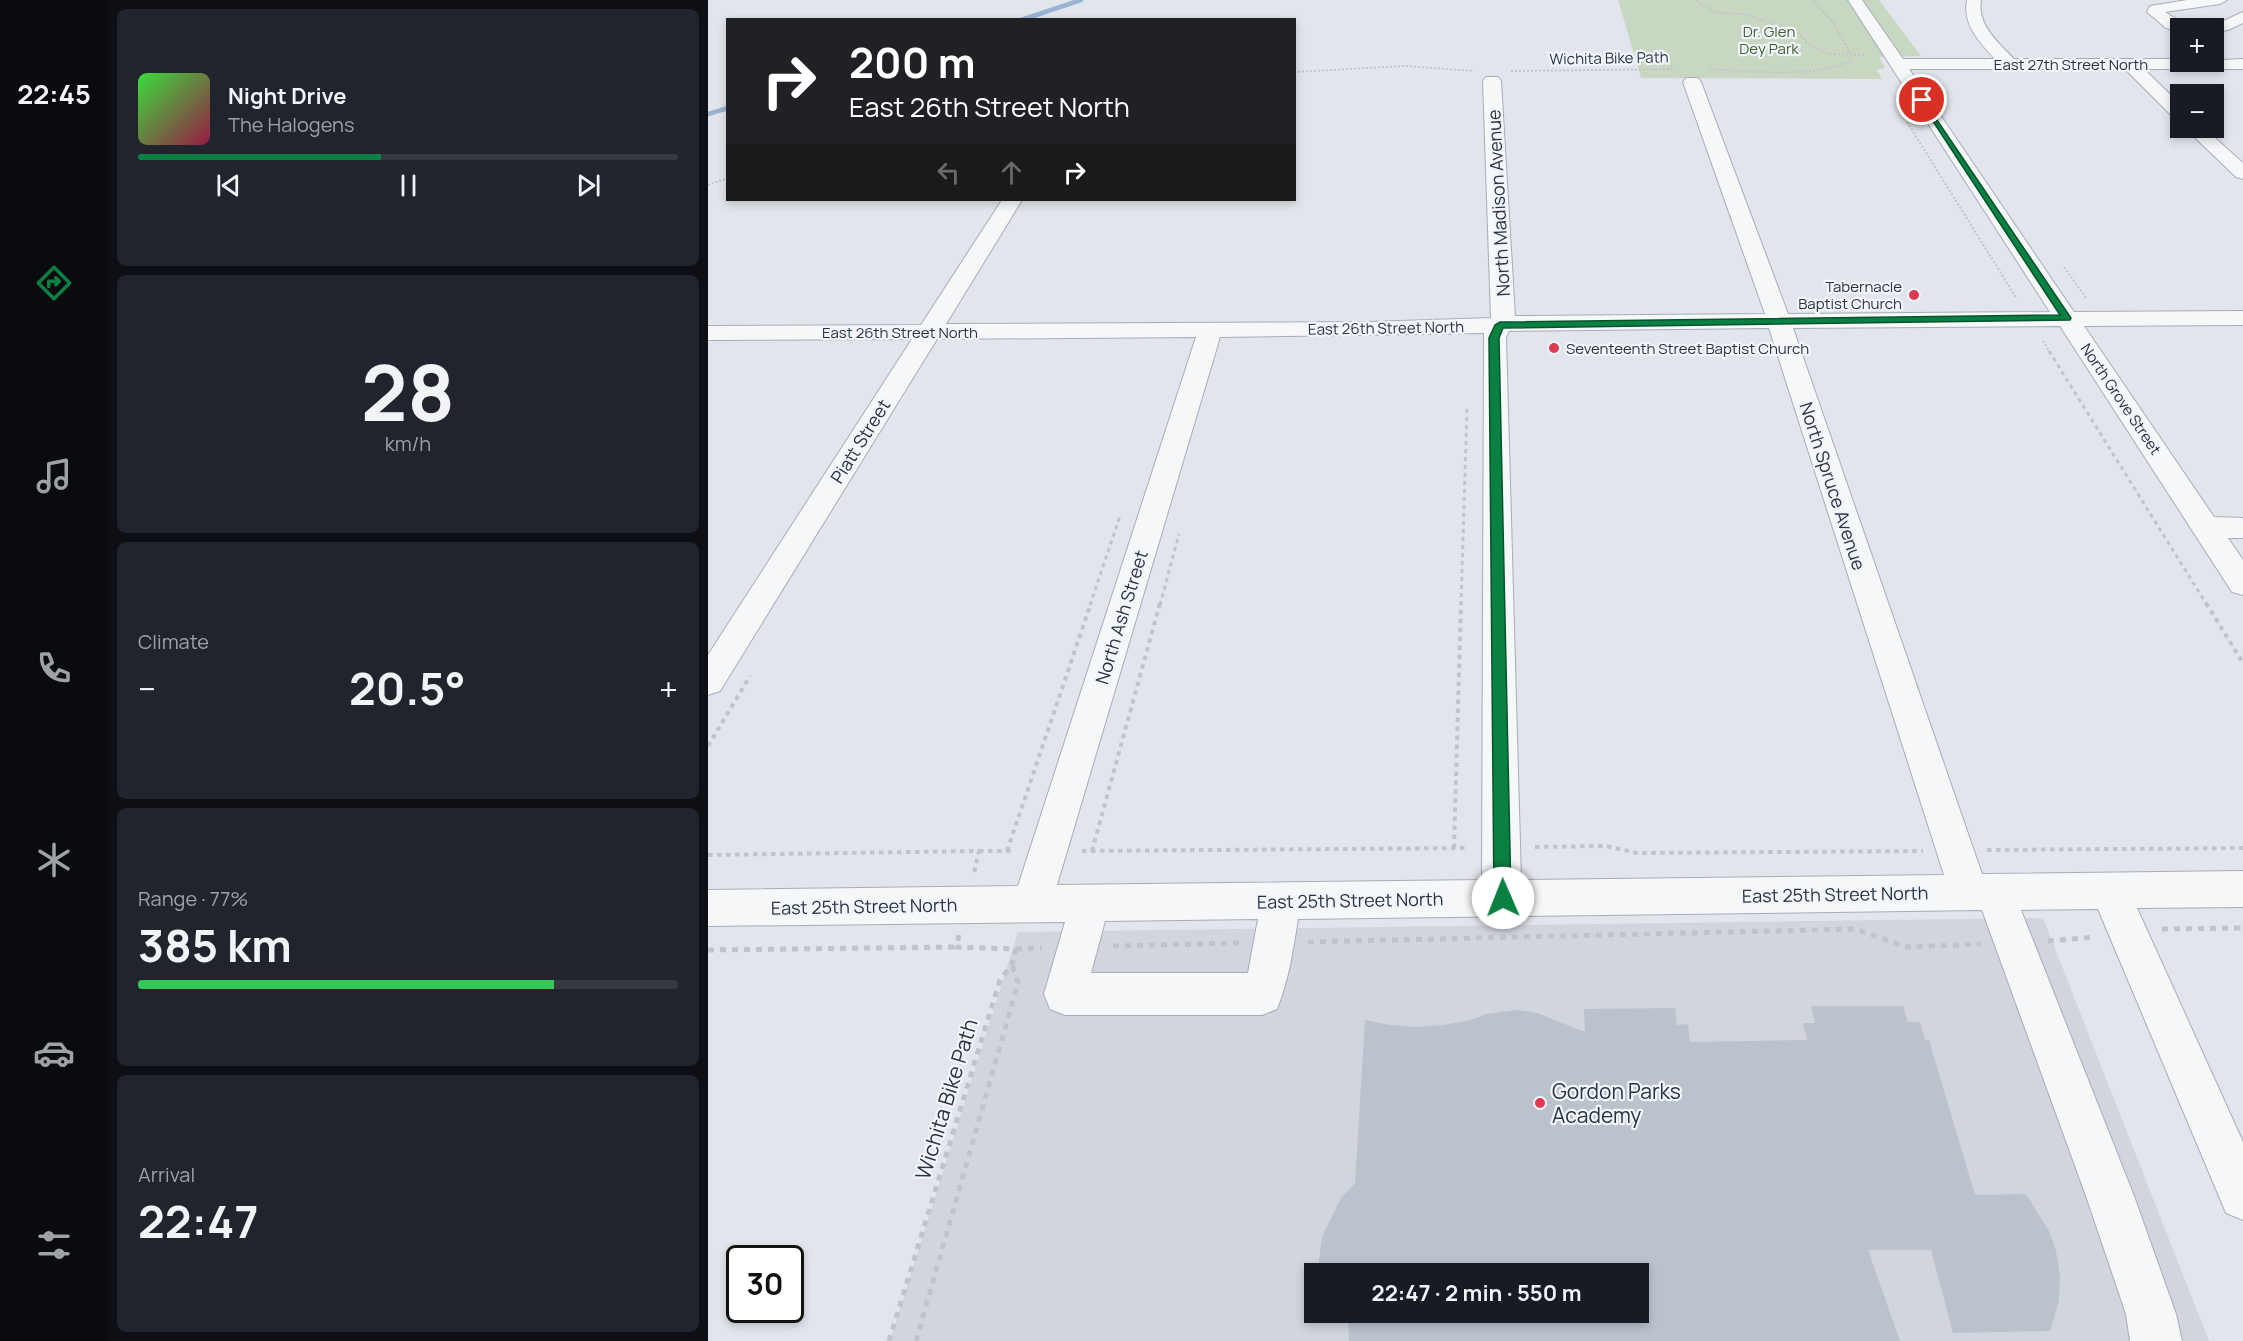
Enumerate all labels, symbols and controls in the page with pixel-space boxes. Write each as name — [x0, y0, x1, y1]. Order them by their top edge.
map controls — [2170, 18, 2224, 138]
button: + — [2170, 18, 2224, 72]
park label: Dr. Glen Dey Park — [1739, 21, 1799, 59]
text: 200 m — [849, 33, 975, 91]
icon: right — [750, 42, 828, 120]
street label: Wichita Bike Path — [1549, 46, 1669, 70]
street label: East 27th Street North — [1994, 54, 2148, 75]
pin — [1896, 74, 1947, 125]
text: 22:45 — [17, 75, 91, 112]
text: Night Drive — [228, 81, 347, 111]
icon: arrive — [1905, 83, 1938, 116]
button: − — [2170, 84, 2224, 138]
text: East 26th Street North — [849, 88, 1130, 125]
street label: North Madison Avenue — [1481, 109, 1515, 297]
text: The Halogens — [228, 111, 354, 138]
icon: left — [932, 156, 965, 189]
icon: ahead — [995, 156, 1028, 189]
icon: right — [1058, 156, 1091, 189]
icon: previous — [212, 169, 245, 202]
icon: pause — [392, 169, 425, 202]
icon: next — [572, 169, 605, 202]
icon: directions — [33, 262, 75, 304]
place label: Tabernacle Baptist Church — [1798, 276, 1902, 314]
marker: Tabernacle Baptist Church — [1907, 288, 1921, 302]
street label: East 26th Street North — [1308, 316, 1464, 340]
street label: East 26th Street North — [822, 322, 978, 343]
text: 28 — [361, 338, 455, 444]
place label: Seventeenth Street Baptist Church — [1566, 338, 1809, 359]
street label: North Grove Street — [2076, 339, 2166, 459]
marker: Seventeenth Street Baptist Church — [1547, 341, 1561, 355]
street label: Piatt Street — [825, 394, 895, 488]
street label: North Spruce Avenue — [1794, 399, 1872, 573]
text: km/h — [385, 430, 431, 457]
icon: music — [33, 455, 75, 497]
street label: North Ash Street — [1089, 547, 1153, 687]
text: Climate — [138, 628, 209, 655]
icon: phone — [33, 647, 75, 689]
text: 20.5° — [349, 657, 466, 719]
text: − — [138, 666, 156, 711]
text: + — [659, 666, 678, 711]
icon: climate — [33, 839, 75, 881]
position arrow — [1471, 866, 1535, 930]
street label: East 25th Street North — [1742, 880, 1928, 908]
text: Range · 77% — [138, 885, 248, 912]
street label: East 25th Street North — [1257, 886, 1443, 914]
street label: East 25th Street North — [771, 892, 957, 920]
text: 385 km — [138, 914, 292, 976]
street label: Wichita Bike Path — [908, 1015, 984, 1183]
icon: car — [33, 1032, 75, 1074]
place label: Gordon Parks Academy — [1552, 1077, 1681, 1129]
marker: Gordon Parks Academy — [1533, 1096, 1547, 1110]
text: Arrival — [138, 1161, 195, 1188]
text: 22:47 — [138, 1190, 258, 1252]
icon: filters — [33, 1224, 75, 1266]
speed limit sign: 30 — [726, 1245, 804, 1323]
text: 22:47 · 2 min · 550 m — [1372, 1278, 1581, 1308]

